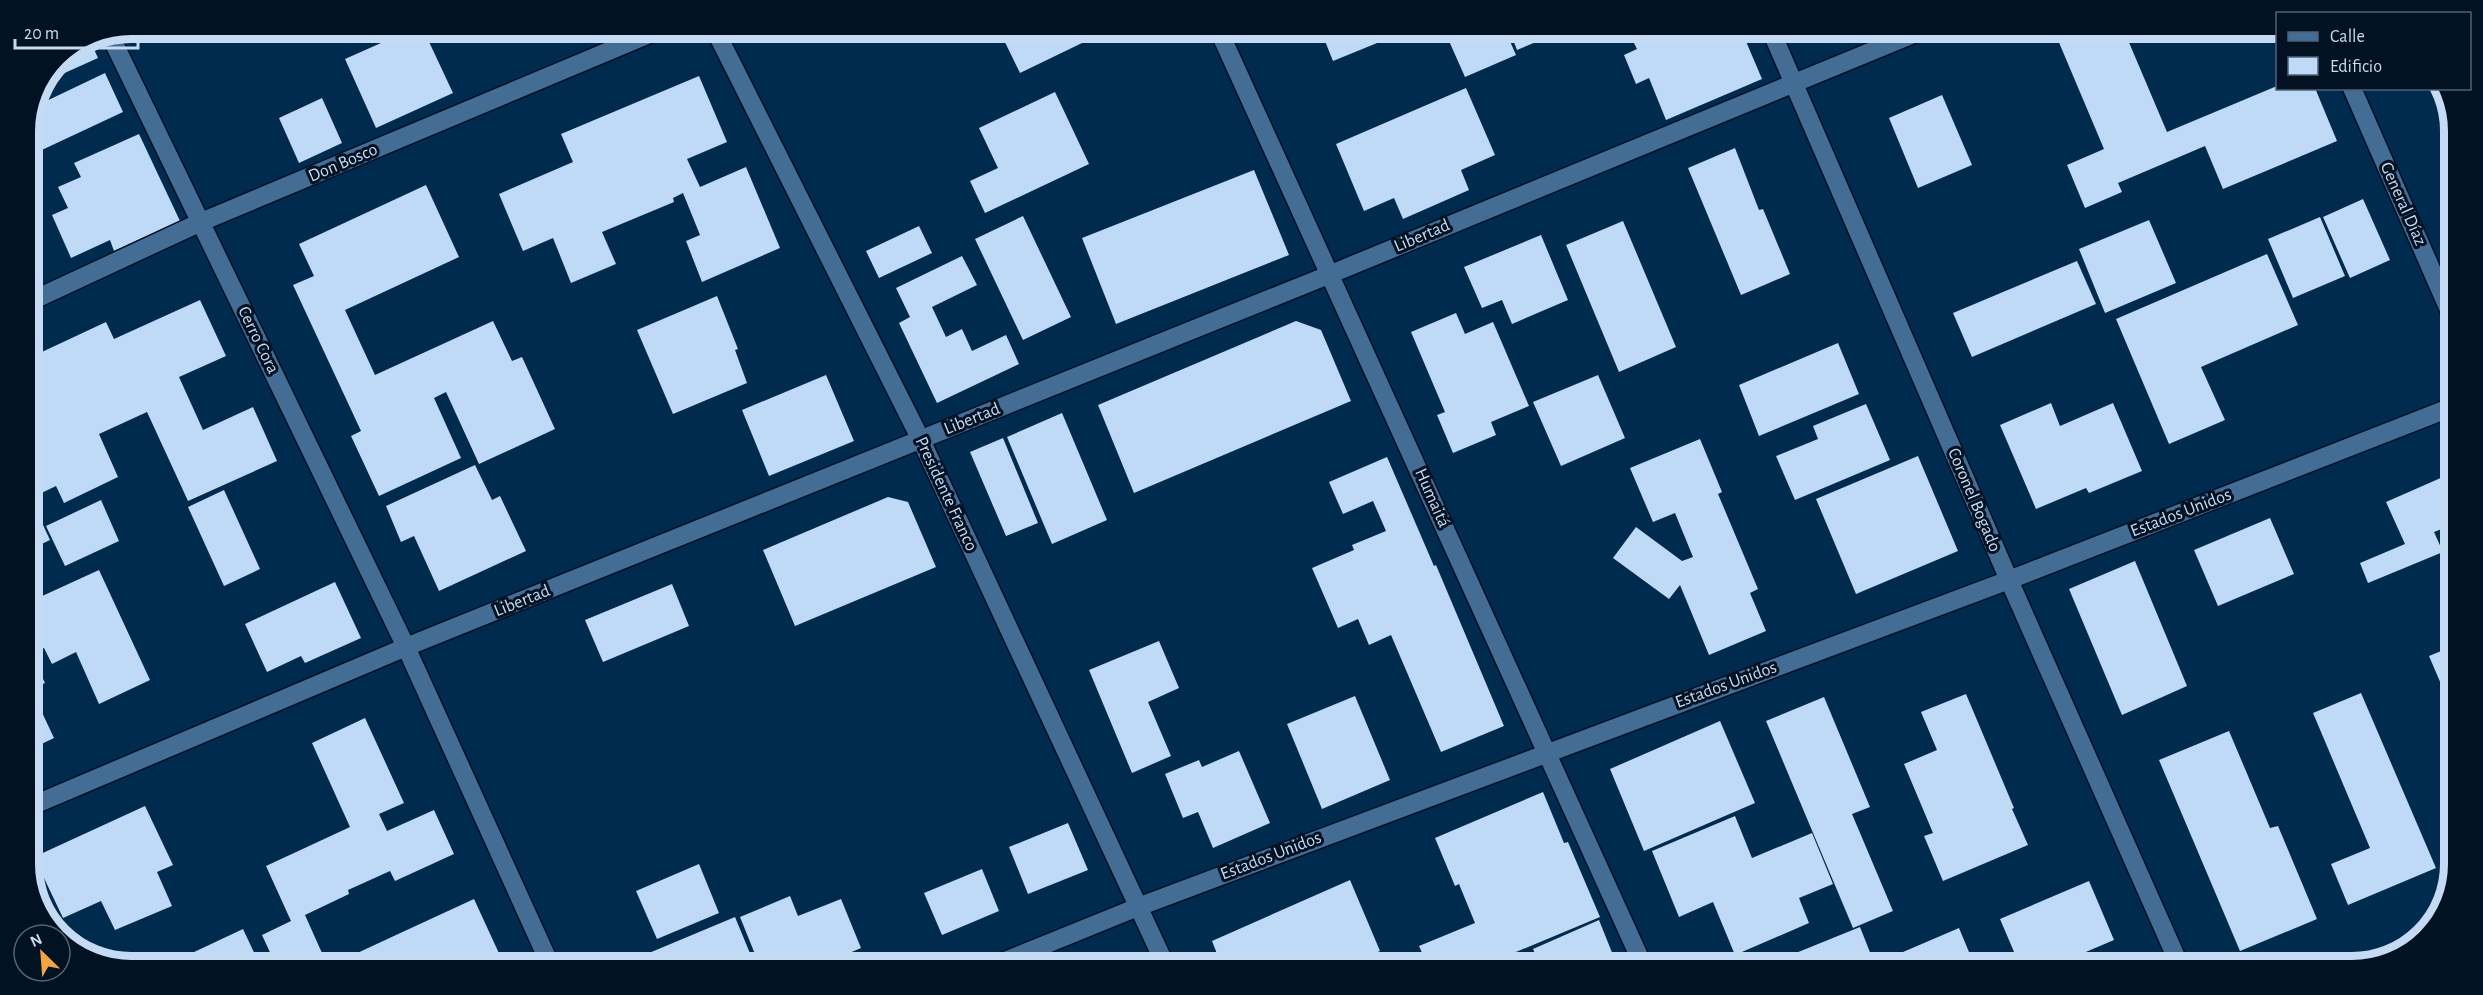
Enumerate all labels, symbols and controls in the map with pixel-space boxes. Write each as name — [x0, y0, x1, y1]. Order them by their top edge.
scale bar — [15, 12, 138, 50]
legend — [2276, 12, 2471, 90]
text: 20 m — [24, 25, 59, 43]
text: Calle — [2330, 28, 2365, 46]
text: Edificio — [2330, 58, 2382, 76]
street label: Don Bosco — [306, 140, 380, 186]
street label: General Díaz — [2377, 160, 2429, 248]
street label: Libertad — [1392, 216, 1452, 256]
street label: Cerro Cora — [234, 304, 282, 376]
street label: Libertad — [941, 400, 1003, 438]
street label: Presidente Franco — [912, 434, 980, 554]
street label: Coronel Bogado — [1944, 446, 2004, 554]
street label: Humaitá — [1411, 466, 1453, 530]
street label: Estados Unidos — [2128, 486, 2234, 540]
street label: Libertad — [491, 582, 553, 620]
street label: Estados Unidos — [1673, 658, 1779, 712]
street label: Estados Unidos — [1218, 829, 1324, 883]
north arrow — [12, 923, 72, 983]
text: N — [28, 931, 45, 950]

